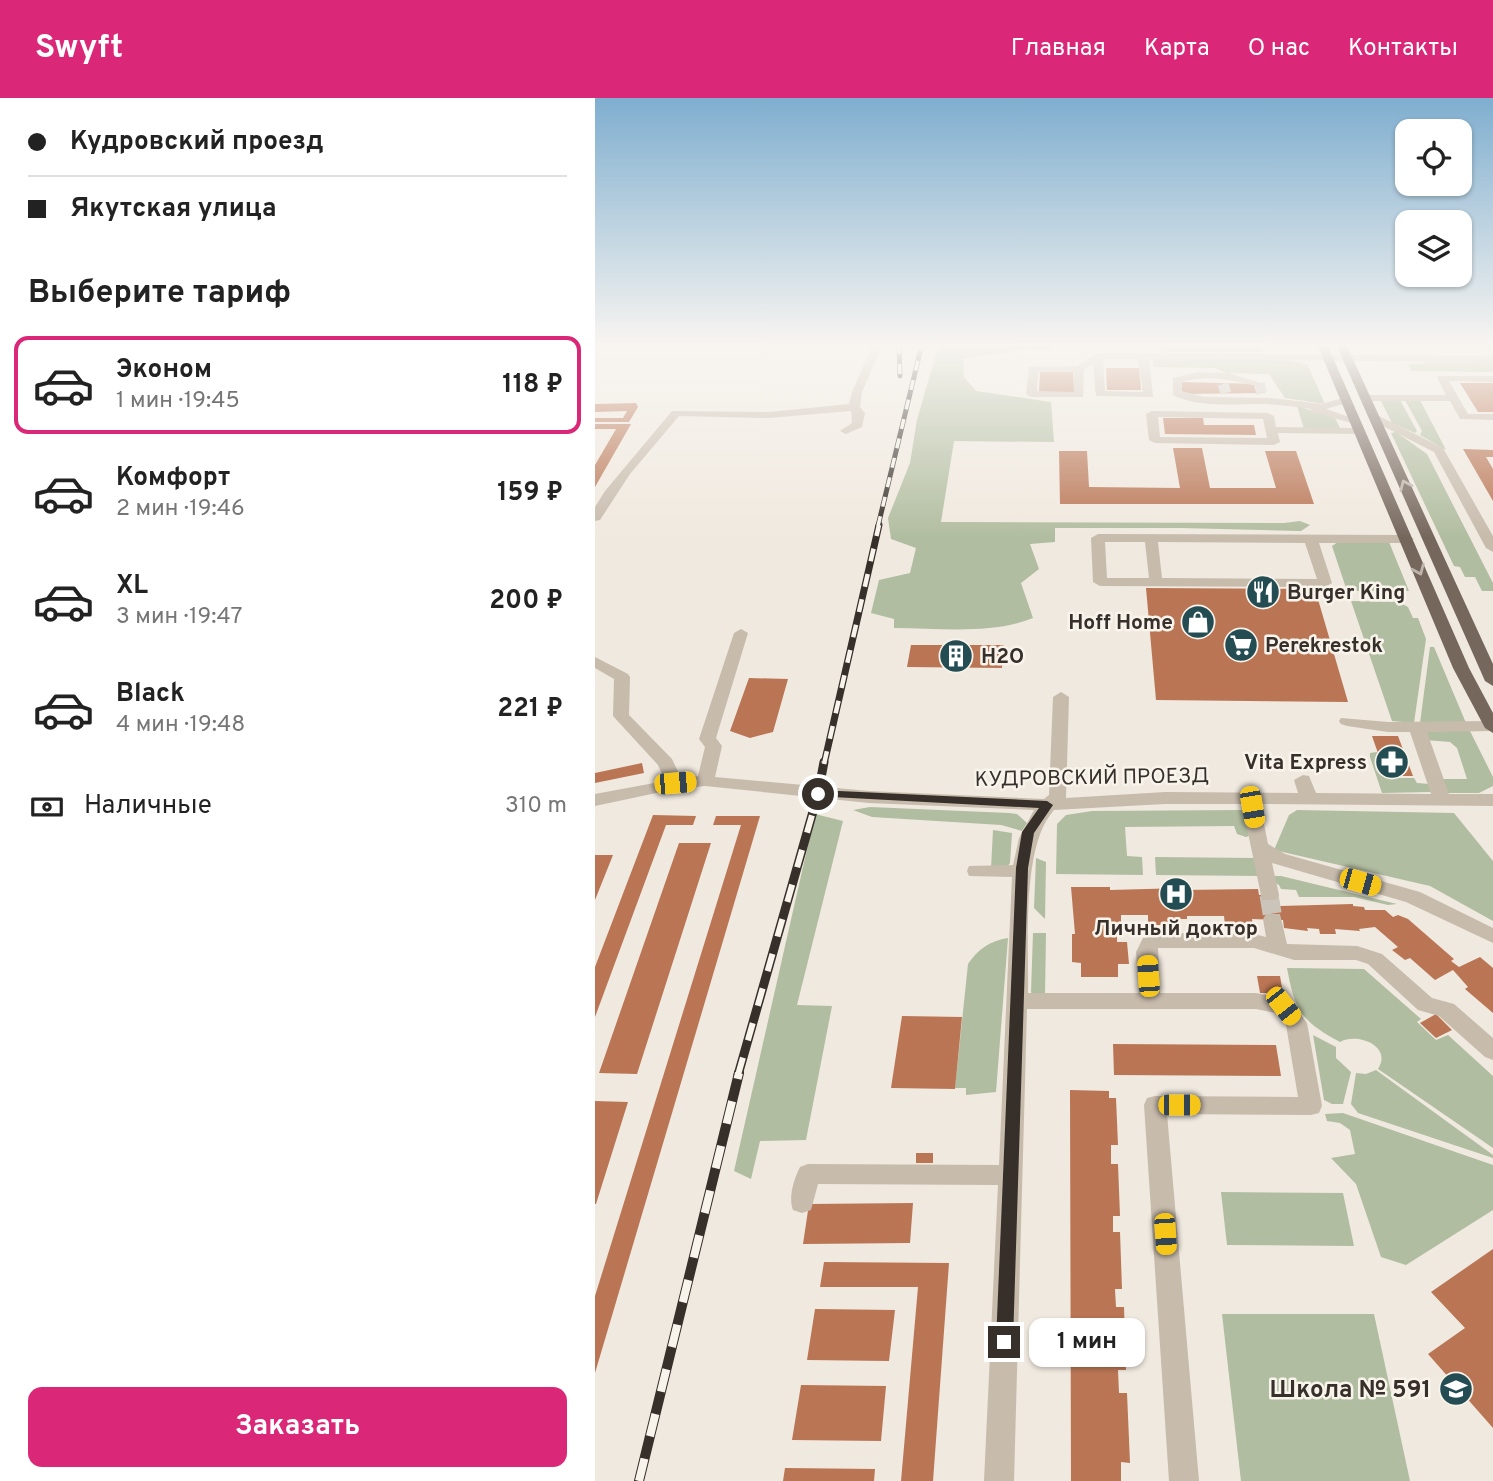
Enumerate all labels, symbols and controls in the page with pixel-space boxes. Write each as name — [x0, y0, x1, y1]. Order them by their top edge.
text: Swyft — [35, 28, 123, 70]
text: Главная — [1011, 34, 1106, 64]
text: Карта — [1144, 34, 1210, 64]
text: О нас — [1248, 34, 1310, 64]
text: Контакты — [1348, 34, 1458, 64]
map controls — [1395, 119, 1472, 287]
button: locate — [1395, 119, 1472, 196]
text: Кудровский проезд — [70, 126, 324, 159]
text: Якутская улица — [70, 193, 276, 226]
button: layers — [1395, 210, 1472, 287]
text: Выберите тариф — [28, 274, 291, 314]
icon: car — [32, 354, 95, 417]
text: Эконом — [116, 354, 212, 387]
text: 118 ₽ — [502, 369, 563, 402]
text: 1 мин · 19:45 — [116, 387, 240, 416]
icon: car — [32, 462, 95, 525]
text: Комфорт — [116, 462, 230, 495]
text: 159 ₽ — [497, 477, 563, 510]
one-way arrow — [1399, 479, 1413, 492]
text: 2 мин · 19:46 — [116, 495, 245, 524]
one-way arrow — [1411, 563, 1425, 575]
icon: car — [32, 570, 95, 633]
text: XL — [116, 570, 148, 603]
restaurant icon: Burger King — [1244, 573, 1282, 611]
place label: Burger King — [1287, 580, 1405, 607]
text: 200 ₽ — [489, 585, 563, 618]
text: 3 мин · 19:47 — [116, 603, 243, 632]
shop icon: Hoff Home — [1179, 603, 1217, 641]
place label: Hoff Home — [1068, 610, 1173, 637]
supermarket icon: Perekrestok — [1222, 626, 1260, 664]
place label: Perekrestok — [1265, 633, 1383, 660]
building icon: H2O — [937, 637, 975, 675]
place label: H2O — [981, 644, 1024, 671]
icon: car — [32, 678, 95, 741]
text: Black — [116, 678, 185, 711]
text: 221 ₽ — [497, 693, 563, 726]
text: 4 мин · 19:48 — [116, 711, 245, 740]
pharmacy icon: Vita Express — [1373, 743, 1411, 781]
place label: Vita Express — [1244, 750, 1367, 777]
street label: КУДРОВСКИЙ ПРОЕЗД — [974, 762, 1210, 794]
car — [654, 771, 697, 795]
route start — [802, 778, 834, 810]
car — [1239, 784, 1266, 830]
icon: cash — [28, 788, 66, 826]
text: Наличные — [84, 790, 212, 823]
text: 310 m — [505, 792, 567, 821]
car — [1337, 866, 1384, 898]
hospital icon: Личный доктор — [1157, 875, 1195, 913]
place label: Личный доктор — [1094, 916, 1258, 943]
car — [1137, 954, 1160, 998]
car — [1262, 983, 1305, 1029]
car — [1159, 1095, 1201, 1116]
car — [1154, 1212, 1177, 1256]
callout: 1 мин — [1029, 1318, 1144, 1366]
route end — [988, 1326, 1020, 1358]
text: 1 мин — [1057, 1328, 1117, 1357]
school or university icon: Школа № 591 — [1437, 1370, 1475, 1408]
place label: Школа № 591 — [1270, 1376, 1431, 1406]
button: Заказать — [28, 1387, 567, 1467]

